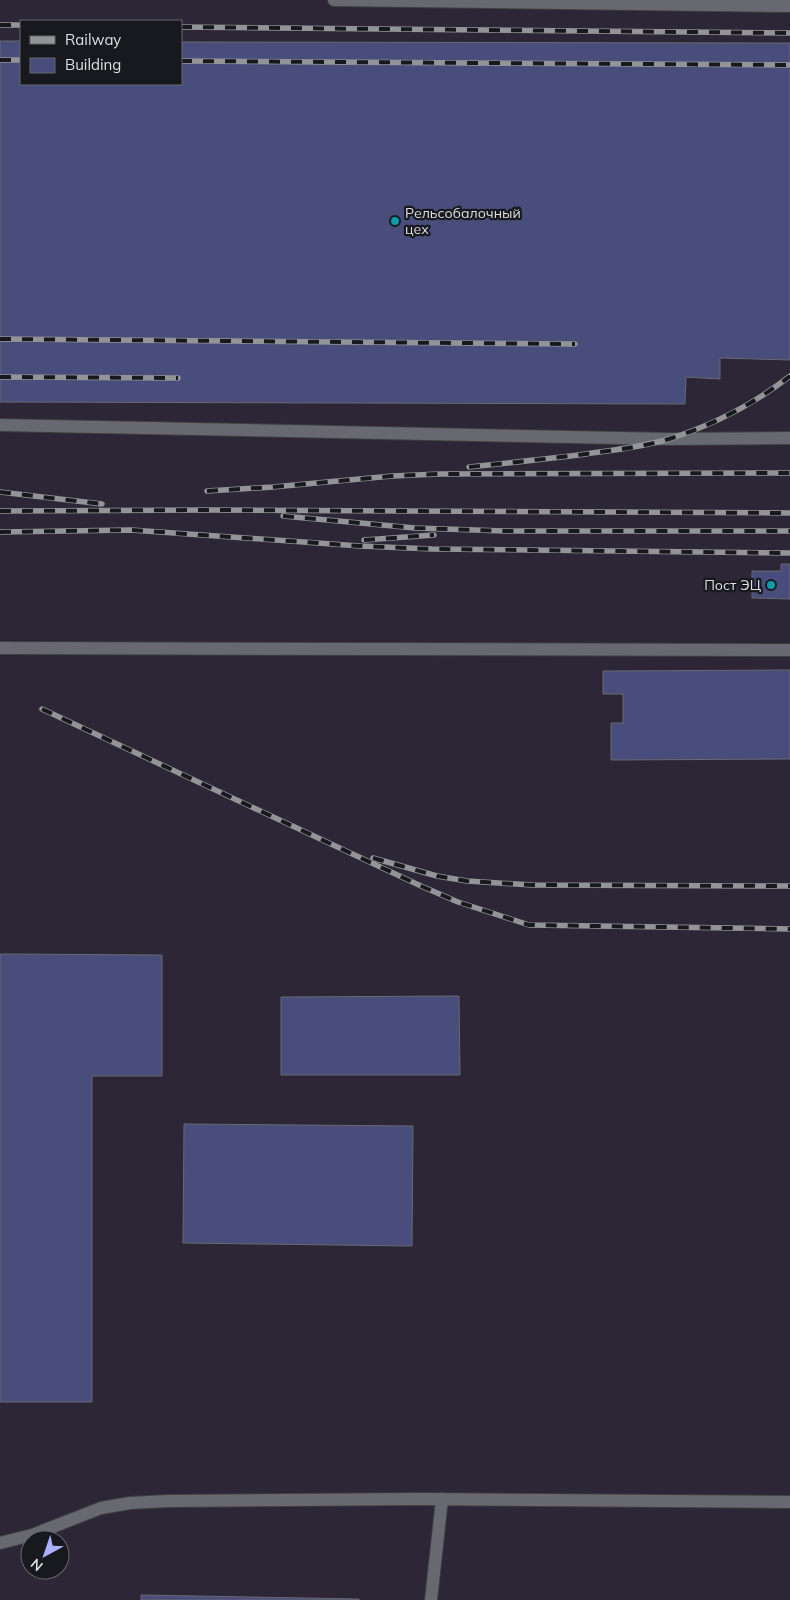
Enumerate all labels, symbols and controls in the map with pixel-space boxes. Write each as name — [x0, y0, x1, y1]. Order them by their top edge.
legend — [20, 20, 182, 85]
text: Railway — [65, 30, 121, 49]
text: Building — [65, 55, 121, 74]
place label: Рельсобалочный цех — [405, 204, 521, 238]
marker: Рельсобалочный цех — [389, 215, 401, 227]
place label: Пост ЭЦ — [704, 576, 761, 594]
marker: Пост ЭЦ — [765, 579, 777, 591]
north arrow — [20, 1530, 70, 1580]
text: N — [27, 1555, 46, 1575]

